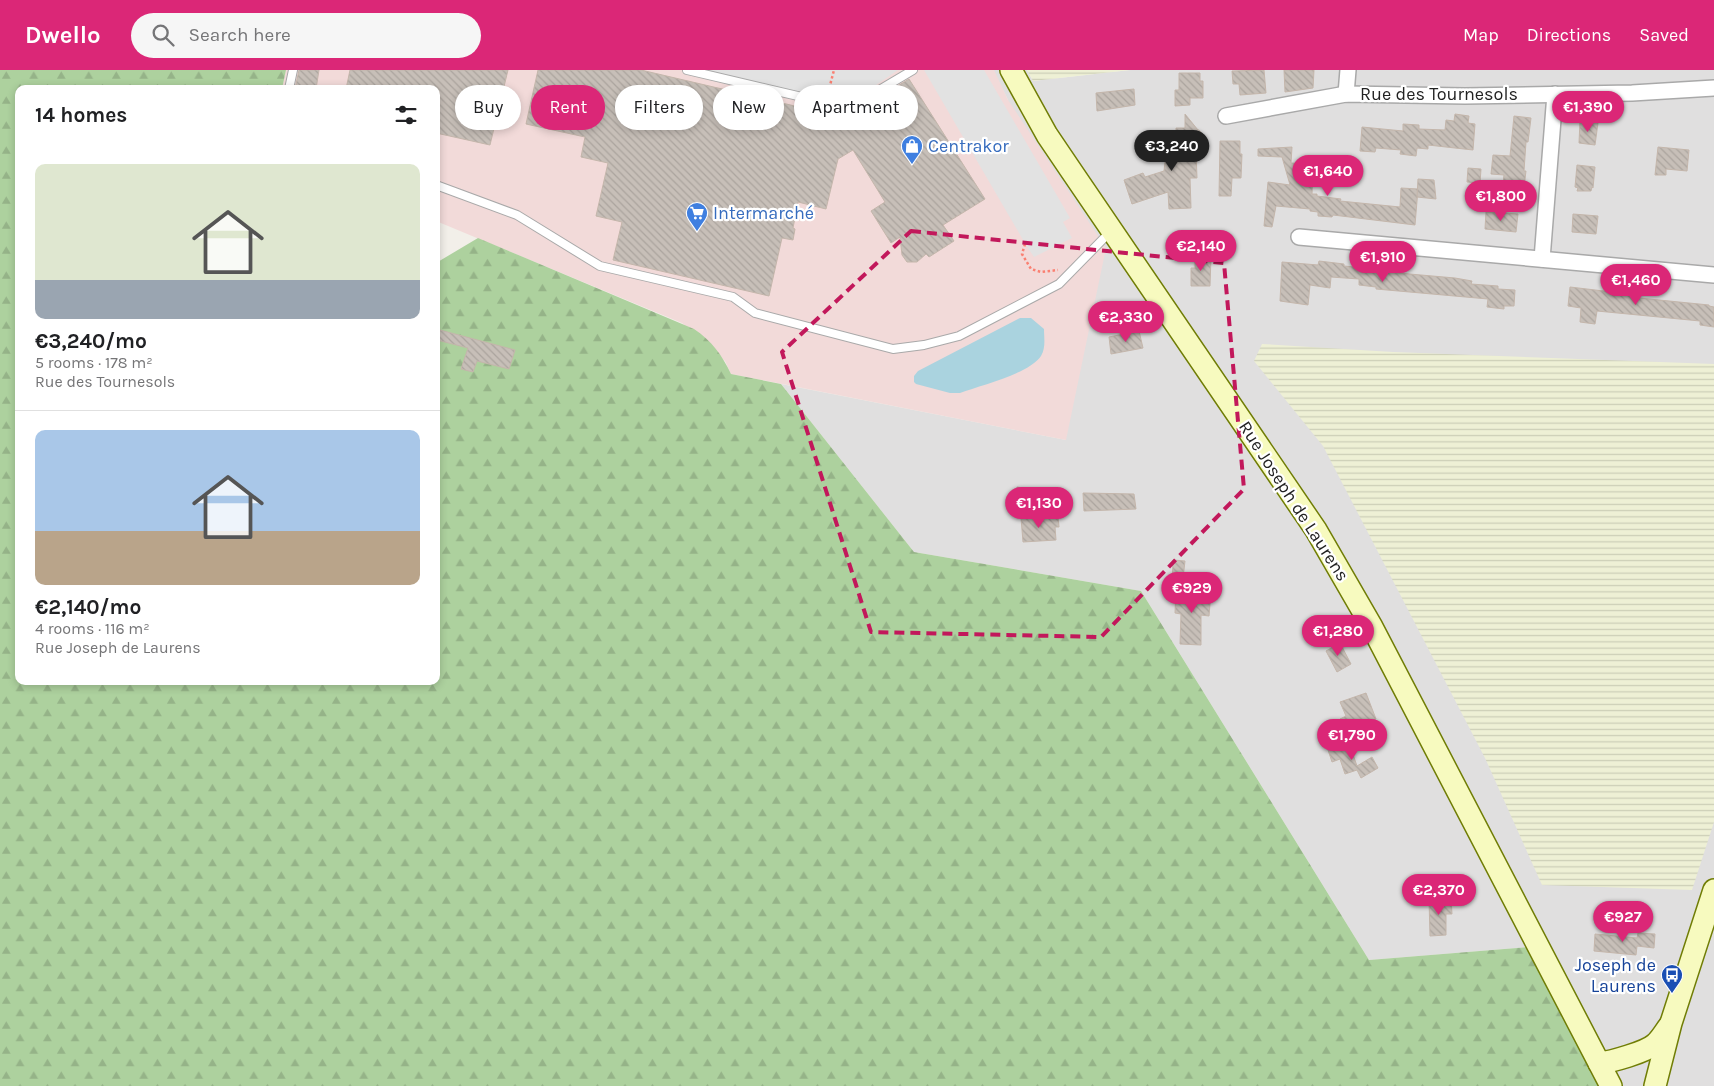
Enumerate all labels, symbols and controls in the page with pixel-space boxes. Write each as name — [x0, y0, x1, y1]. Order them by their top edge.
search box — [131, 13, 481, 58]
text: Dwello — [25, 21, 101, 49]
icon: search — [149, 21, 177, 49]
text: Search here — [189, 24, 291, 46]
text: Map — [1463, 24, 1499, 46]
text: Directions — [1527, 24, 1611, 46]
text: Saved — [1639, 24, 1689, 46]
street label: Rue des Tournesols — [1360, 83, 1518, 105]
chip: Buy — [455, 85, 521, 130]
chip: Rent — [531, 85, 605, 130]
chip: Filters — [615, 85, 703, 130]
chip: New — [713, 85, 784, 130]
chip: Apartment — [794, 85, 918, 130]
pin: €1,390 — [1547, 90, 1629, 133]
text: €1,390 — [1563, 97, 1613, 116]
icon: filters — [392, 101, 420, 129]
text: 14 homes — [35, 103, 127, 127]
pin: €3,240 — [1131, 129, 1213, 172]
shop icon: Centrakor — [900, 134, 924, 165]
place label: Centrakor — [928, 135, 1009, 157]
text: €3,240 — [1145, 136, 1199, 155]
pin: €1,640 — [1287, 154, 1369, 197]
text: €1,640 — [1303, 161, 1353, 180]
pin: €1,800 — [1460, 180, 1542, 222]
text: €1,800 — [1476, 186, 1526, 205]
icon: home — [183, 197, 273, 287]
supermarket icon: Intermarché — [685, 201, 709, 232]
place label: Intermarché — [713, 202, 814, 224]
pin: €2,140 — [1160, 230, 1242, 272]
text: €2,140 — [1176, 236, 1226, 255]
pin: €1,910 — [1342, 240, 1424, 283]
text: €1,910 — [1360, 247, 1406, 266]
pin: €1,460 — [1595, 264, 1677, 306]
text: €1,460 — [1611, 270, 1661, 289]
pin: €2,330 — [1085, 300, 1167, 343]
text: €2,330 — [1099, 307, 1153, 326]
text: €3,240/mo — [35, 329, 147, 353]
text: 5 rooms · 178 m² — [35, 353, 153, 372]
text: Rue des Tournesols — [35, 372, 175, 391]
street label: Rue Joseph de Laurens — [1234, 417, 1354, 585]
icon: home — [183, 462, 273, 552]
pin: €1,130 — [998, 486, 1080, 529]
text: €1,130 — [1016, 493, 1062, 512]
pin: €929 — [1162, 572, 1222, 614]
text: €929 — [1172, 578, 1212, 597]
text: €2,140/mo — [35, 595, 141, 619]
pin: €1,280 — [1297, 614, 1379, 657]
text: 4 rooms · 116 m² — [35, 619, 150, 638]
text: €1,280 — [1313, 621, 1363, 640]
text: Rue Joseph de Laurens — [35, 638, 201, 657]
pin: €1,790 — [1311, 718, 1393, 761]
text: €1,790 — [1328, 725, 1376, 744]
pin: €2,370 — [1398, 874, 1480, 916]
text: €2,370 — [1413, 880, 1465, 899]
pin: €927 — [1593, 900, 1653, 943]
text: €927 — [1604, 907, 1642, 926]
place label: Joseph de Laurens — [1575, 954, 1656, 997]
bus stop icon: Joseph de Laurens — [1660, 963, 1684, 994]

